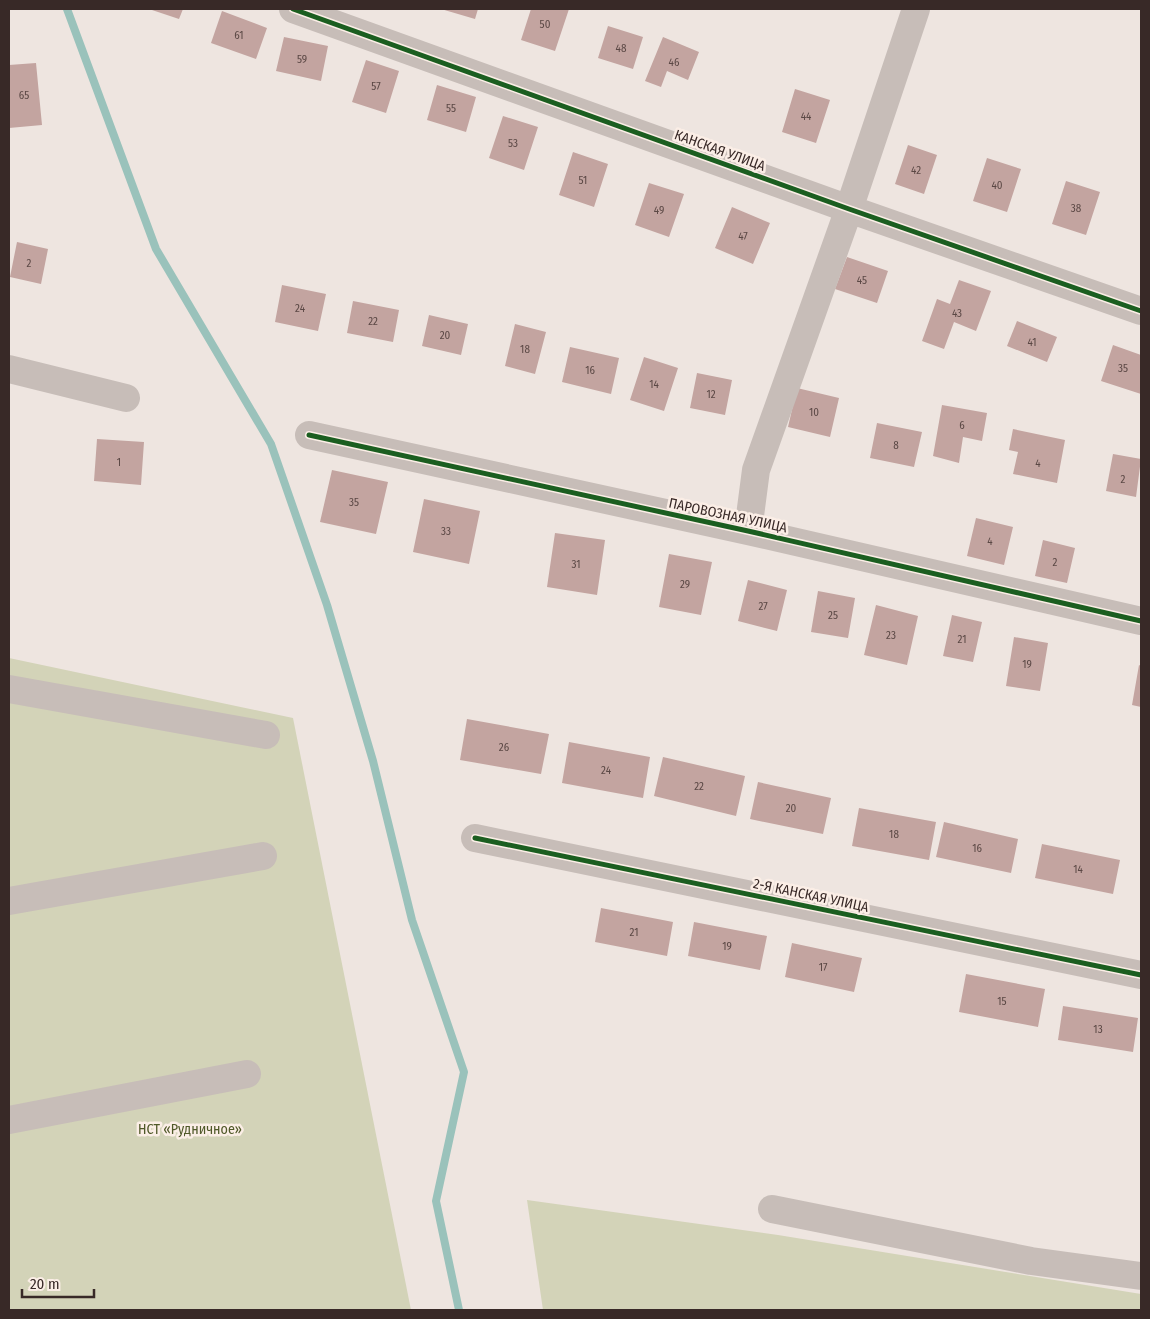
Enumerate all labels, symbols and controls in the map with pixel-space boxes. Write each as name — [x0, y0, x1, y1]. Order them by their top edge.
house number: 50 — [540, 18, 551, 31]
house number: 61 — [234, 29, 244, 42]
house number: 48 — [616, 42, 627, 55]
house number: 59 — [297, 53, 307, 66]
house number: 46 — [669, 56, 680, 69]
house number: 57 — [371, 80, 381, 93]
house number: 65 — [19, 89, 29, 102]
house number: 55 — [446, 102, 456, 115]
house number: 44 — [801, 110, 812, 123]
street label: КАНСКАЯ УЛИЦА — [672, 126, 768, 175]
house number: 53 — [508, 137, 518, 150]
house number: 42 — [911, 164, 921, 177]
house number: 51 — [579, 174, 587, 187]
house number: 40 — [991, 179, 1003, 192]
house number: 38 — [1071, 202, 1082, 215]
house number: 49 — [654, 204, 664, 217]
house number: 47 — [738, 230, 748, 243]
house number: 2 — [27, 257, 32, 270]
house number: 45 — [857, 274, 867, 287]
house number: 24 — [295, 302, 306, 315]
house number: 43 — [952, 307, 962, 320]
house number: 22 — [368, 315, 378, 328]
house number: 20 — [440, 329, 451, 342]
house number: 41 — [1027, 336, 1037, 349]
house number: 18 — [520, 343, 530, 356]
house number: 35 — [1118, 362, 1128, 375]
house number: 16 — [585, 364, 595, 377]
house number: 14 — [649, 378, 659, 391]
house number: 12 — [706, 388, 716, 401]
house number: 10 — [809, 406, 819, 419]
house number: 6 — [959, 419, 965, 432]
house number: 8 — [893, 439, 899, 452]
house number: 1 — [117, 456, 121, 469]
house number: 4 — [1035, 457, 1041, 470]
house number: 2 — [1121, 473, 1126, 486]
street label: ПАРОВОЗНАЯ УЛИЦА — [667, 495, 789, 536]
house number: 35 — [349, 496, 359, 509]
house number: 33 — [441, 525, 451, 538]
house number: 4 — [987, 535, 993, 548]
house number: 2 — [1053, 556, 1058, 569]
house number: 31 — [572, 558, 581, 571]
house number: 29 — [680, 578, 690, 591]
house number: 27 — [758, 600, 768, 613]
house number: 25 — [828, 609, 838, 622]
house number: 23 — [886, 629, 896, 642]
house number: 21 — [958, 633, 966, 646]
house number: 19 — [1022, 658, 1032, 671]
house number: 26 — [499, 741, 510, 754]
house number: 24 — [601, 764, 612, 777]
house number: 22 — [694, 780, 704, 793]
house number: 20 — [786, 802, 797, 815]
house number: 18 — [889, 828, 899, 841]
house number: 16 — [972, 842, 982, 855]
house number: 14 — [1073, 863, 1083, 876]
street label: 2-Я КАНСКАЯ УЛИЦА — [752, 875, 871, 916]
house number: 21 — [630, 926, 638, 939]
house number: 19 — [722, 940, 732, 953]
house number: 17 — [819, 961, 828, 974]
house number: 15 — [997, 995, 1007, 1008]
house number: 13 — [1093, 1023, 1103, 1036]
park label: НСТ «Рудничное» — [138, 1121, 242, 1138]
scale bar — [22, 1266, 95, 1298]
text: 20 m — [30, 1275, 60, 1293]

